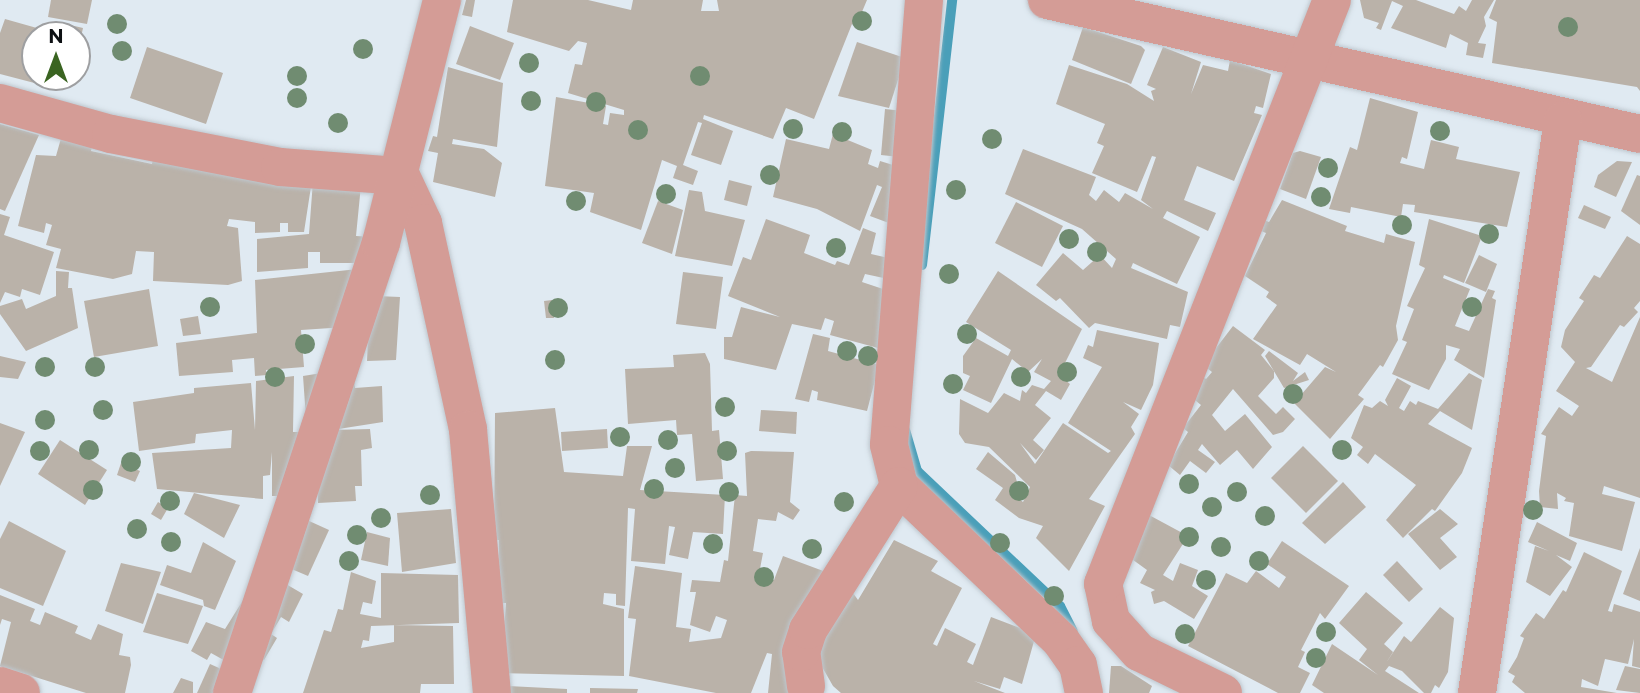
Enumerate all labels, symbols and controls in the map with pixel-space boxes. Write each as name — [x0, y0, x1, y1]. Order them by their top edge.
north arrow — [21, 21, 91, 91]
text: N — [48, 25, 64, 48]

